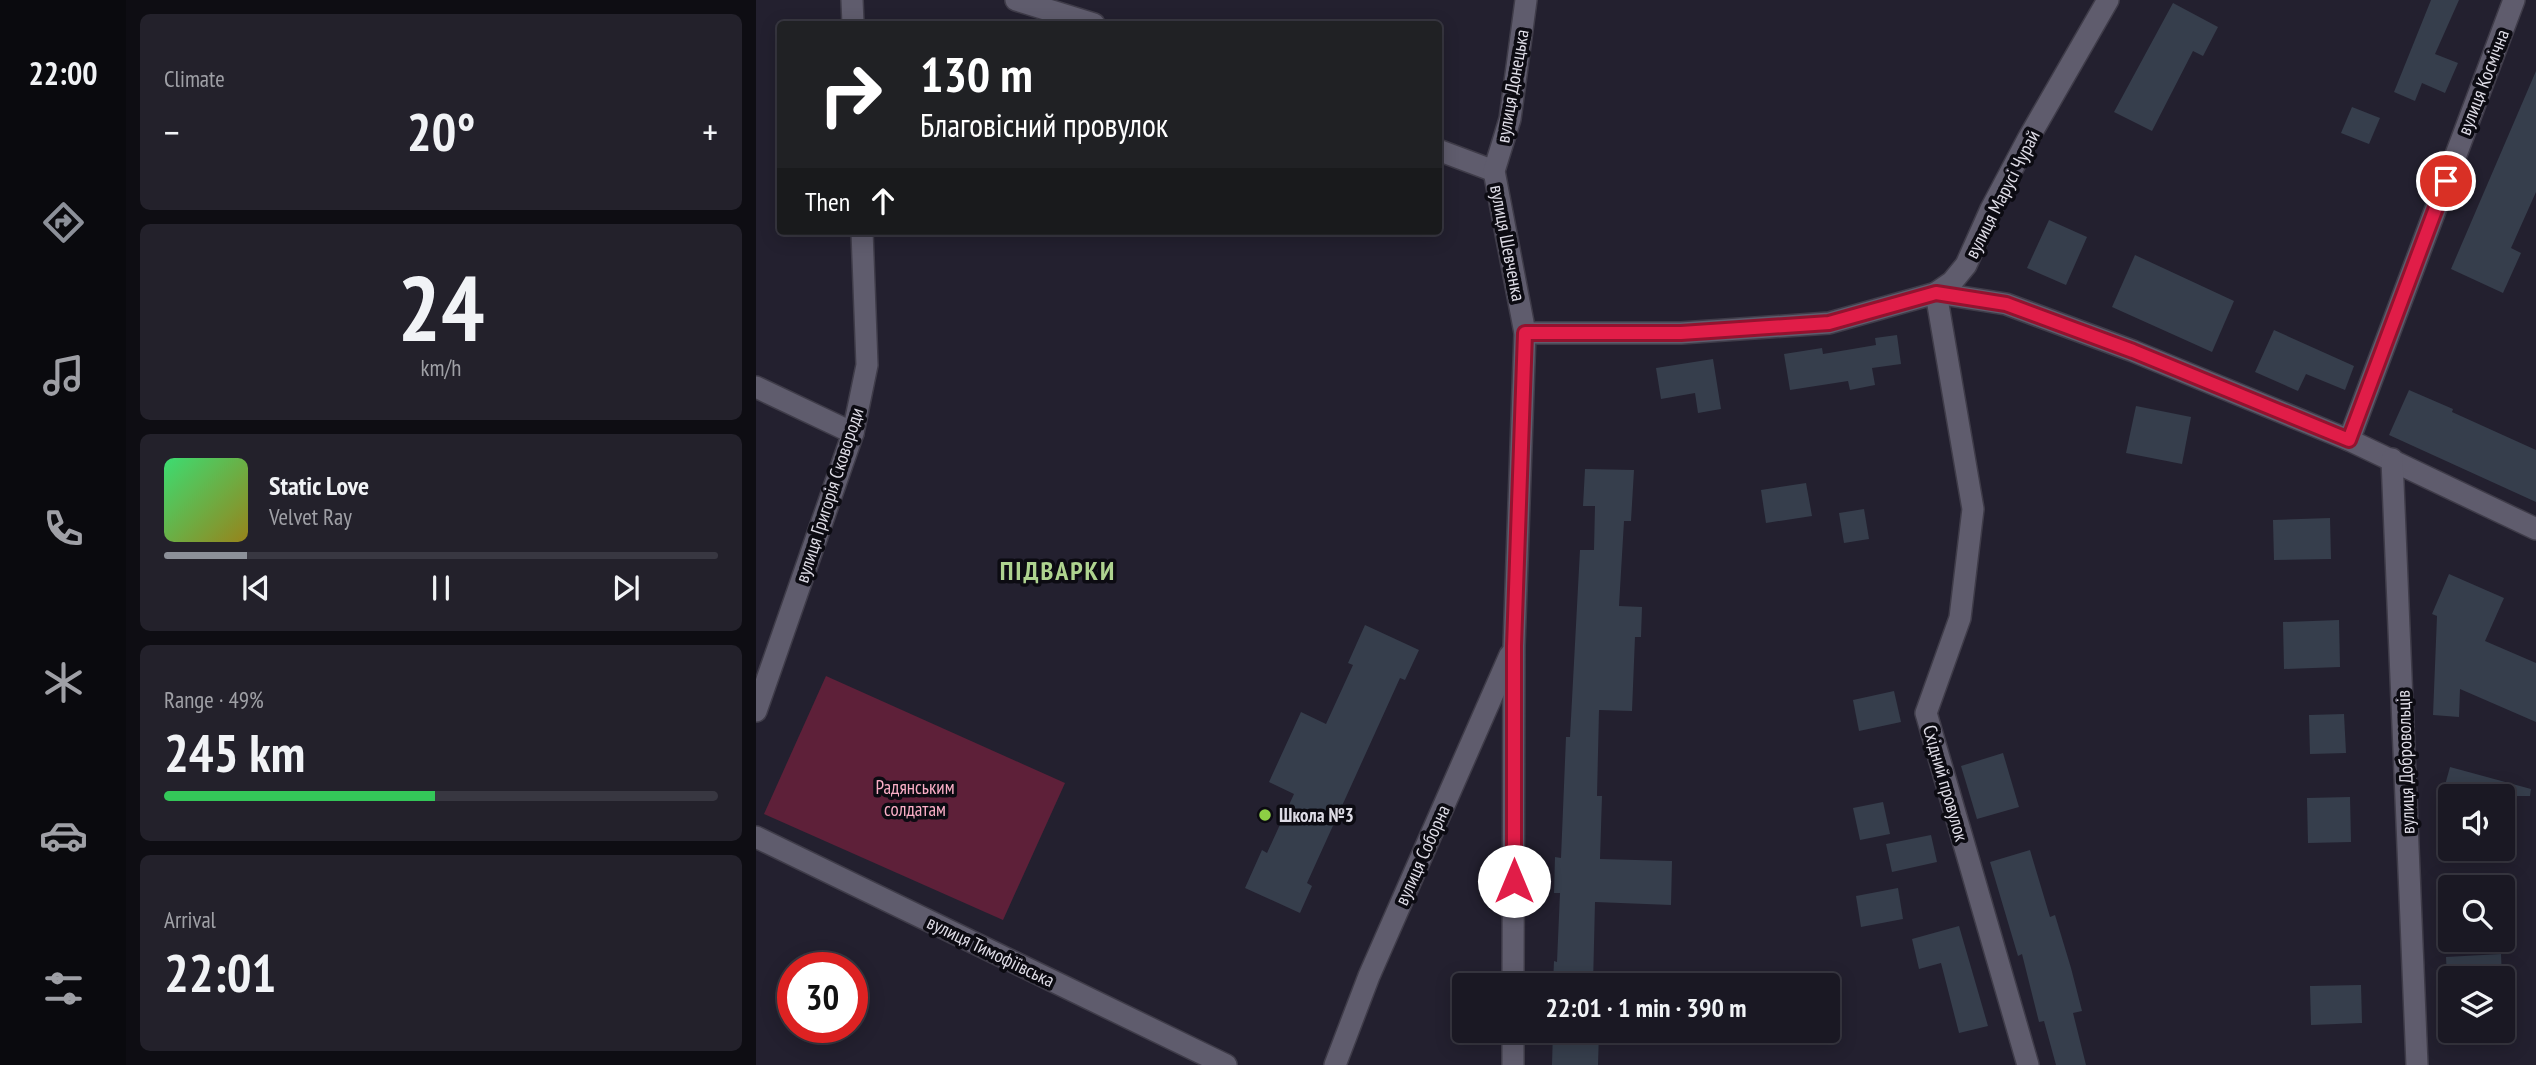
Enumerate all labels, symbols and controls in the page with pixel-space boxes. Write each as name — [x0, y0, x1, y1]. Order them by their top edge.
street label: вулиця Космічна — [2452, 26, 2514, 138]
street label: вулиця Донецька — [1490, 27, 1534, 145]
text: 130 m — [920, 42, 1033, 106]
icon: right — [805, 49, 896, 140]
text: 22:00 — [28, 52, 98, 94]
text: Climate — [164, 64, 225, 93]
text: 20° — [407, 98, 475, 165]
text: Благовісний провулок — [920, 104, 1168, 146]
text: − — [164, 107, 180, 156]
text: + — [702, 107, 718, 156]
street label: вулиця Марусі Чурай — [1959, 126, 2045, 262]
pin — [2416, 151, 2476, 211]
icon: arrive — [2427, 162, 2465, 200]
icon: ahead — [864, 182, 902, 220]
street label: вулиця Шевченка — [1485, 183, 1531, 303]
text: Then — [805, 185, 850, 218]
icon: directions — [39, 198, 88, 247]
text: 24 — [398, 248, 485, 366]
icon: music — [39, 351, 88, 400]
text: km/h — [421, 353, 461, 382]
street label: вулиця Григорія Сковороди — [789, 404, 869, 586]
text: Static Love — [269, 469, 369, 502]
text: Velvet Ray — [269, 502, 352, 531]
icon: phone — [39, 504, 88, 553]
district label: ПІДВАРКИ — [1000, 554, 1116, 587]
icon: previous — [237, 569, 275, 607]
icon: pause — [422, 569, 460, 607]
icon: next — [607, 569, 645, 607]
icon: climate — [39, 658, 88, 707]
text: Range · 49% — [164, 685, 264, 714]
street label: вулиця Добровольців — [2390, 690, 2420, 834]
text: 245 km — [164, 719, 305, 786]
street label: Східний провулок — [1918, 722, 1974, 845]
park label: Радянським солдатам — [875, 775, 955, 821]
map controls — [2438, 784, 2515, 1043]
button: sound — [2438, 784, 2515, 861]
street label: вулиця Соборна — [1389, 801, 1455, 909]
place label: Школа №3 — [1279, 803, 1354, 827]
marker: Школа №3 — [1257, 807, 1273, 823]
icon: car — [39, 811, 88, 860]
position arrow — [1477, 844, 1551, 918]
button: search — [2438, 875, 2515, 952]
text: Arrival — [164, 905, 216, 934]
street label: вулиця Тимофіївська — [923, 910, 1059, 992]
text: 22:01 — [164, 939, 276, 1006]
speed limit sign: 30 — [777, 952, 868, 1043]
icon: filters — [39, 964, 88, 1013]
button: layers — [2438, 966, 2515, 1043]
text: 22:01 · 1 min · 390 m — [1546, 991, 1746, 1024]

